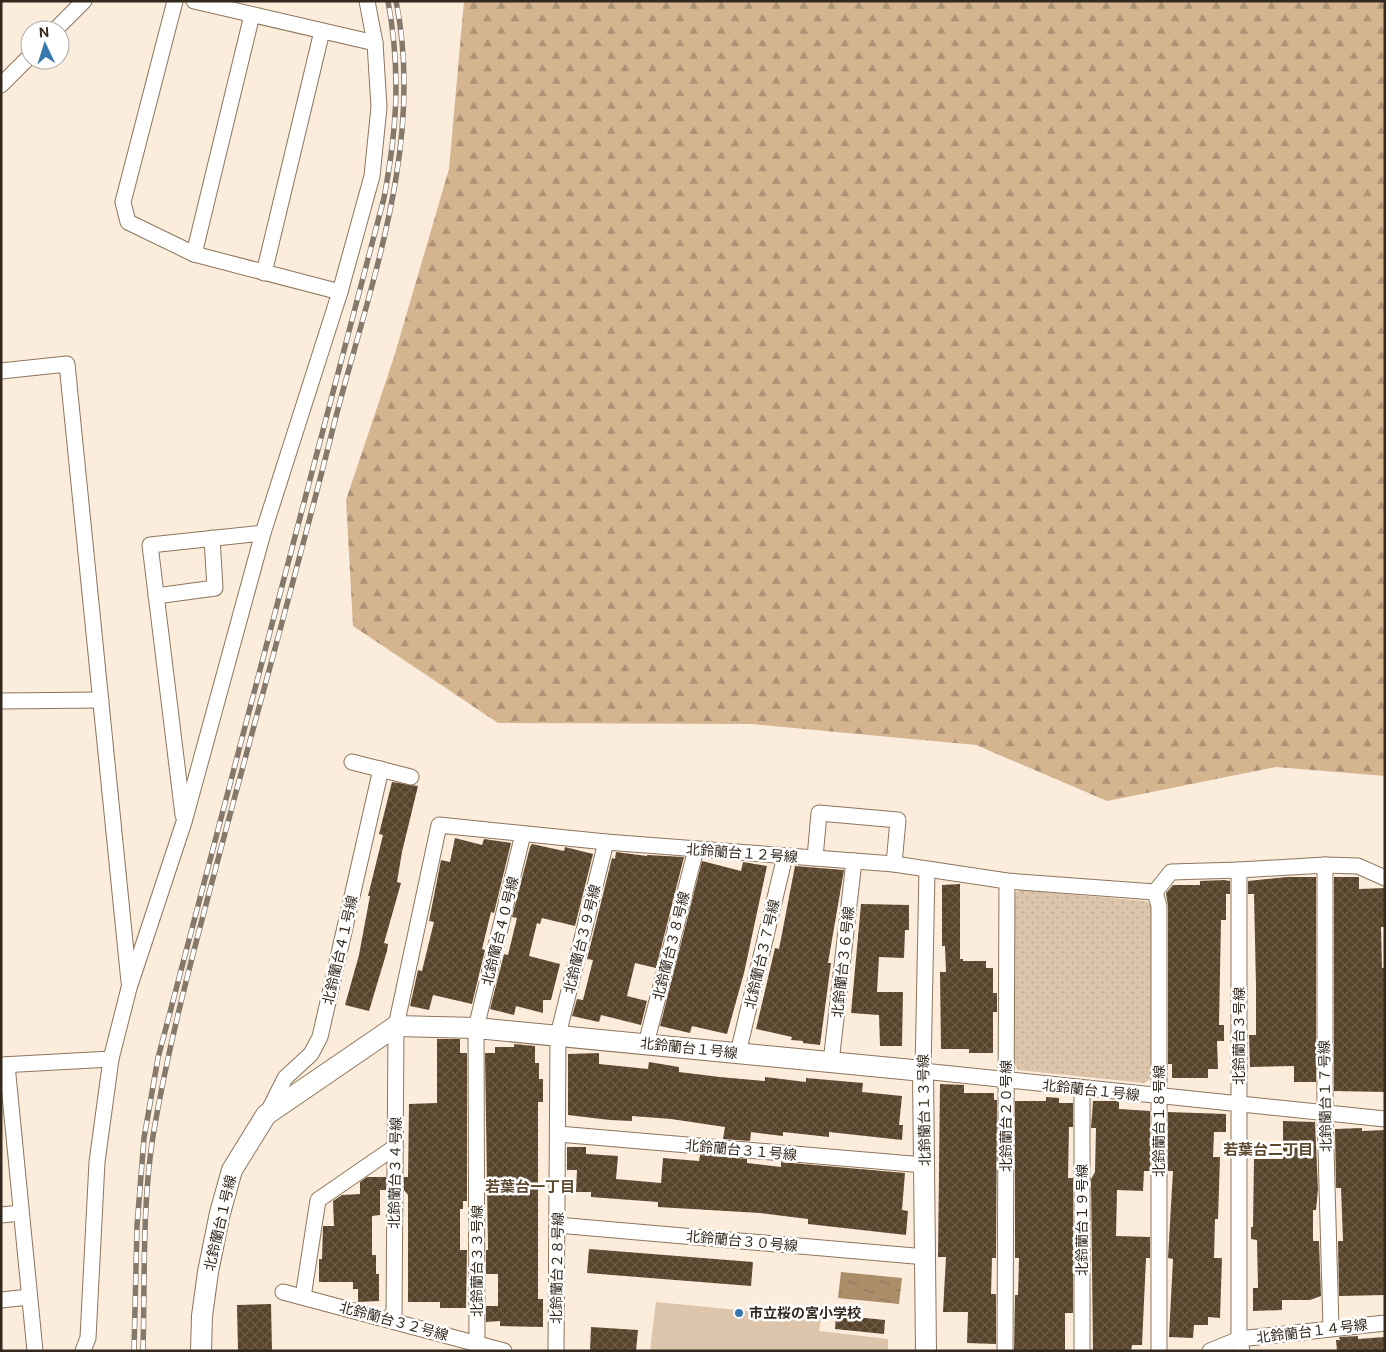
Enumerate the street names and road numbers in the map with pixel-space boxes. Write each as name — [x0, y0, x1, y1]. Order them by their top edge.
street label: 北鈴蘭台１２号線 — [686, 840, 798, 866]
street label: 北鈴蘭台４０号線 — [478, 874, 522, 988]
street label: 北鈴蘭台３９号線 — [560, 882, 604, 996]
street label: 北鈴蘭台３８号線 — [649, 889, 693, 1003]
street label: 北鈴蘭台４１号線 — [319, 893, 361, 1007]
street label: 北鈴蘭台３７号線 — [741, 897, 783, 1011]
street label: 北鈴蘭台３６号線 — [828, 905, 858, 1019]
street label: 北鈴蘭台３号線 — [1230, 987, 1248, 1085]
street label: 北鈴蘭台１号線 — [639, 1034, 739, 1062]
street label: 北鈴蘭台１７号線 — [1315, 1040, 1335, 1152]
street label: 北鈴蘭台１３号線 — [914, 1054, 934, 1166]
street label: 北鈴蘭台２０号線 — [997, 1060, 1015, 1172]
street label: 北鈴蘭台１８号線 — [1150, 1065, 1168, 1177]
street label: 北鈴蘭台１号線 — [1041, 1076, 1141, 1104]
street label: 北鈴蘭台３４号線 — [385, 1117, 405, 1229]
street label: 北鈴蘭台３１号線 — [684, 1136, 798, 1164]
street label: 北鈴蘭台１９号線 — [1073, 1164, 1091, 1276]
street label: 北鈴蘭台１号線 — [200, 1173, 240, 1273]
street label: 北鈴蘭台３３号線 — [468, 1205, 486, 1317]
street label: 北鈴蘭台２８号線 — [547, 1212, 567, 1324]
street label: 北鈴蘭台３０号線 — [685, 1227, 799, 1255]
street label: 北鈴蘭台３２号線 — [338, 1298, 450, 1344]
street label: 北鈴蘭台１４号線 — [1255, 1315, 1369, 1347]

